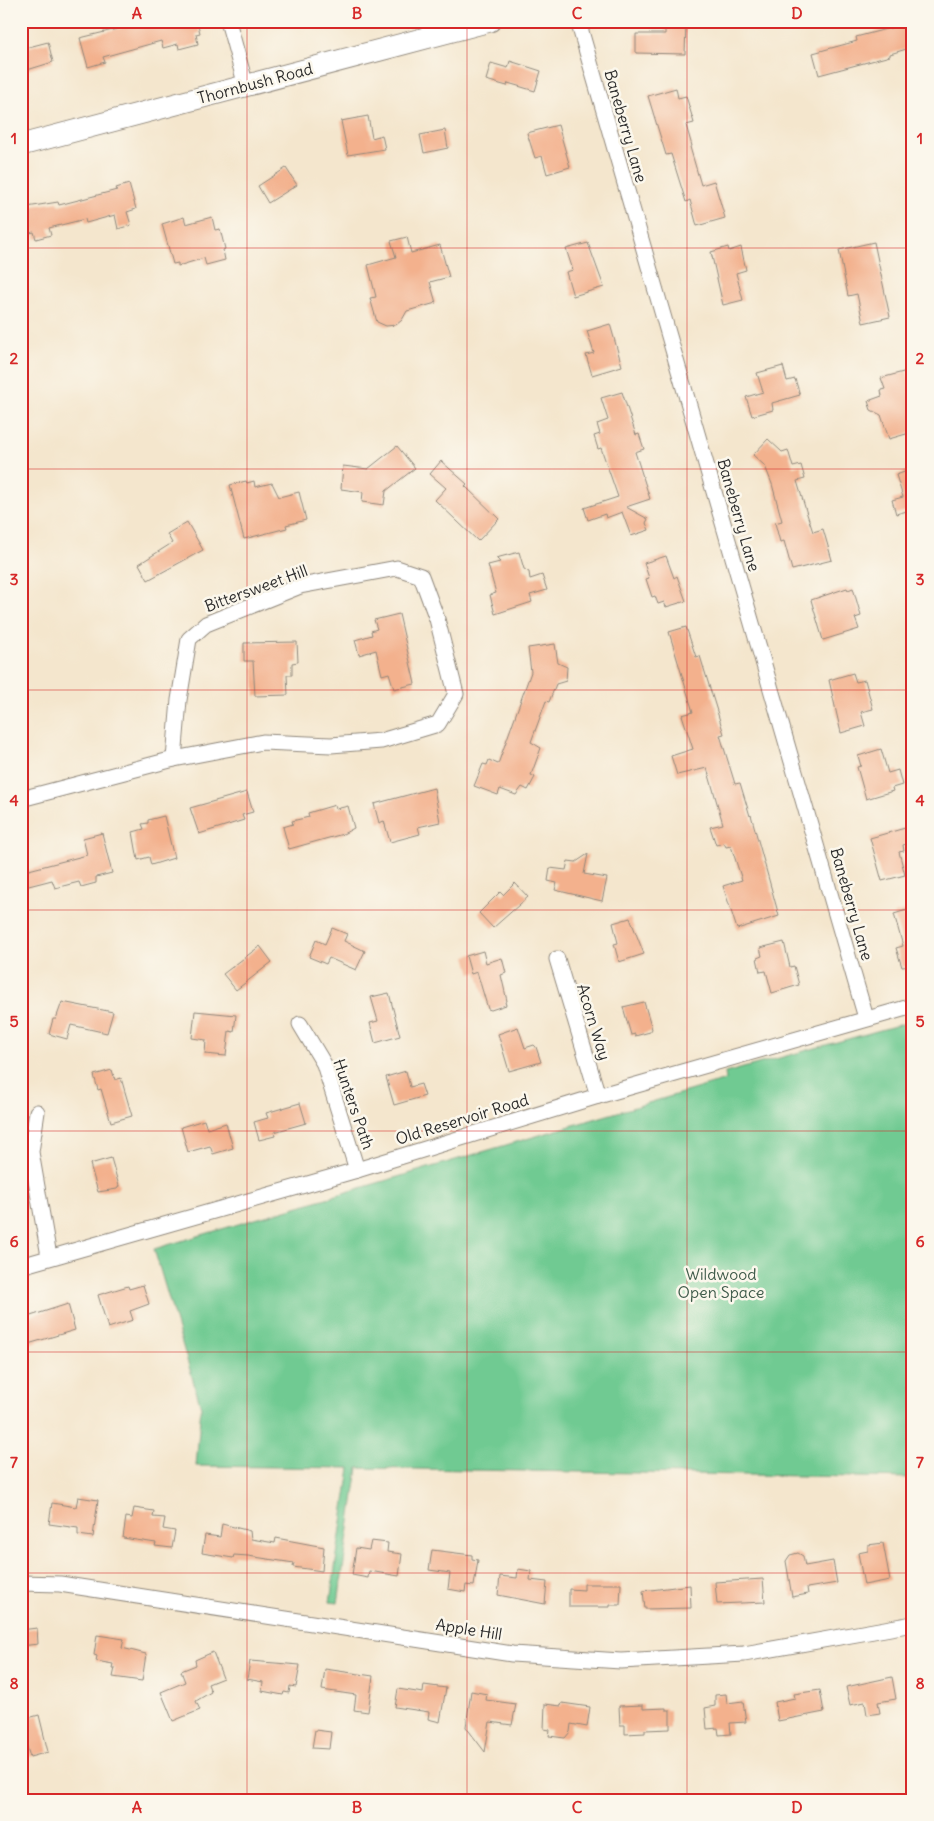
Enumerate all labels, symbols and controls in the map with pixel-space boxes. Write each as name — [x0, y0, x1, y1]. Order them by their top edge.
text: A — [132, 3, 142, 23]
text: B — [352, 3, 363, 23]
text: C — [572, 3, 583, 23]
text: D — [791, 3, 803, 23]
street label: Thornbush Road — [195, 58, 315, 108]
street label: Baneberry Lane — [600, 67, 652, 185]
text: 1 — [11, 128, 17, 148]
text: 1 — [917, 128, 923, 148]
text: 2 — [10, 348, 19, 368]
text: 2 — [916, 348, 925, 368]
street label: Baneberry Lane — [713, 456, 765, 574]
street label: Bittersweet Hill — [202, 560, 310, 616]
text: 3 — [9, 569, 19, 589]
text: 3 — [915, 569, 925, 589]
text: 4 — [9, 790, 19, 810]
text: 4 — [915, 790, 925, 810]
street label: Baneberry Lane — [826, 845, 878, 963]
street label: Acorn Way — [573, 981, 615, 1063]
text: 5 — [9, 1011, 19, 1031]
text: 5 — [915, 1011, 925, 1031]
street label: Hunters Path — [329, 1056, 379, 1152]
street label: Old Reservoir Road — [393, 1089, 531, 1149]
text: 6 — [9, 1231, 19, 1251]
text: 6 — [915, 1231, 925, 1251]
park label: Wildwood Open Space — [678, 1264, 764, 1302]
text: 7 — [10, 1452, 18, 1472]
text: 7 — [916, 1452, 924, 1472]
street label: Apple Hill — [434, 1614, 504, 1644]
text: 8 — [9, 1673, 19, 1693]
text: 8 — [915, 1673, 925, 1693]
text: A — [132, 1797, 142, 1817]
text: B — [352, 1797, 363, 1817]
text: C — [572, 1797, 583, 1817]
text: D — [791, 1797, 803, 1817]

